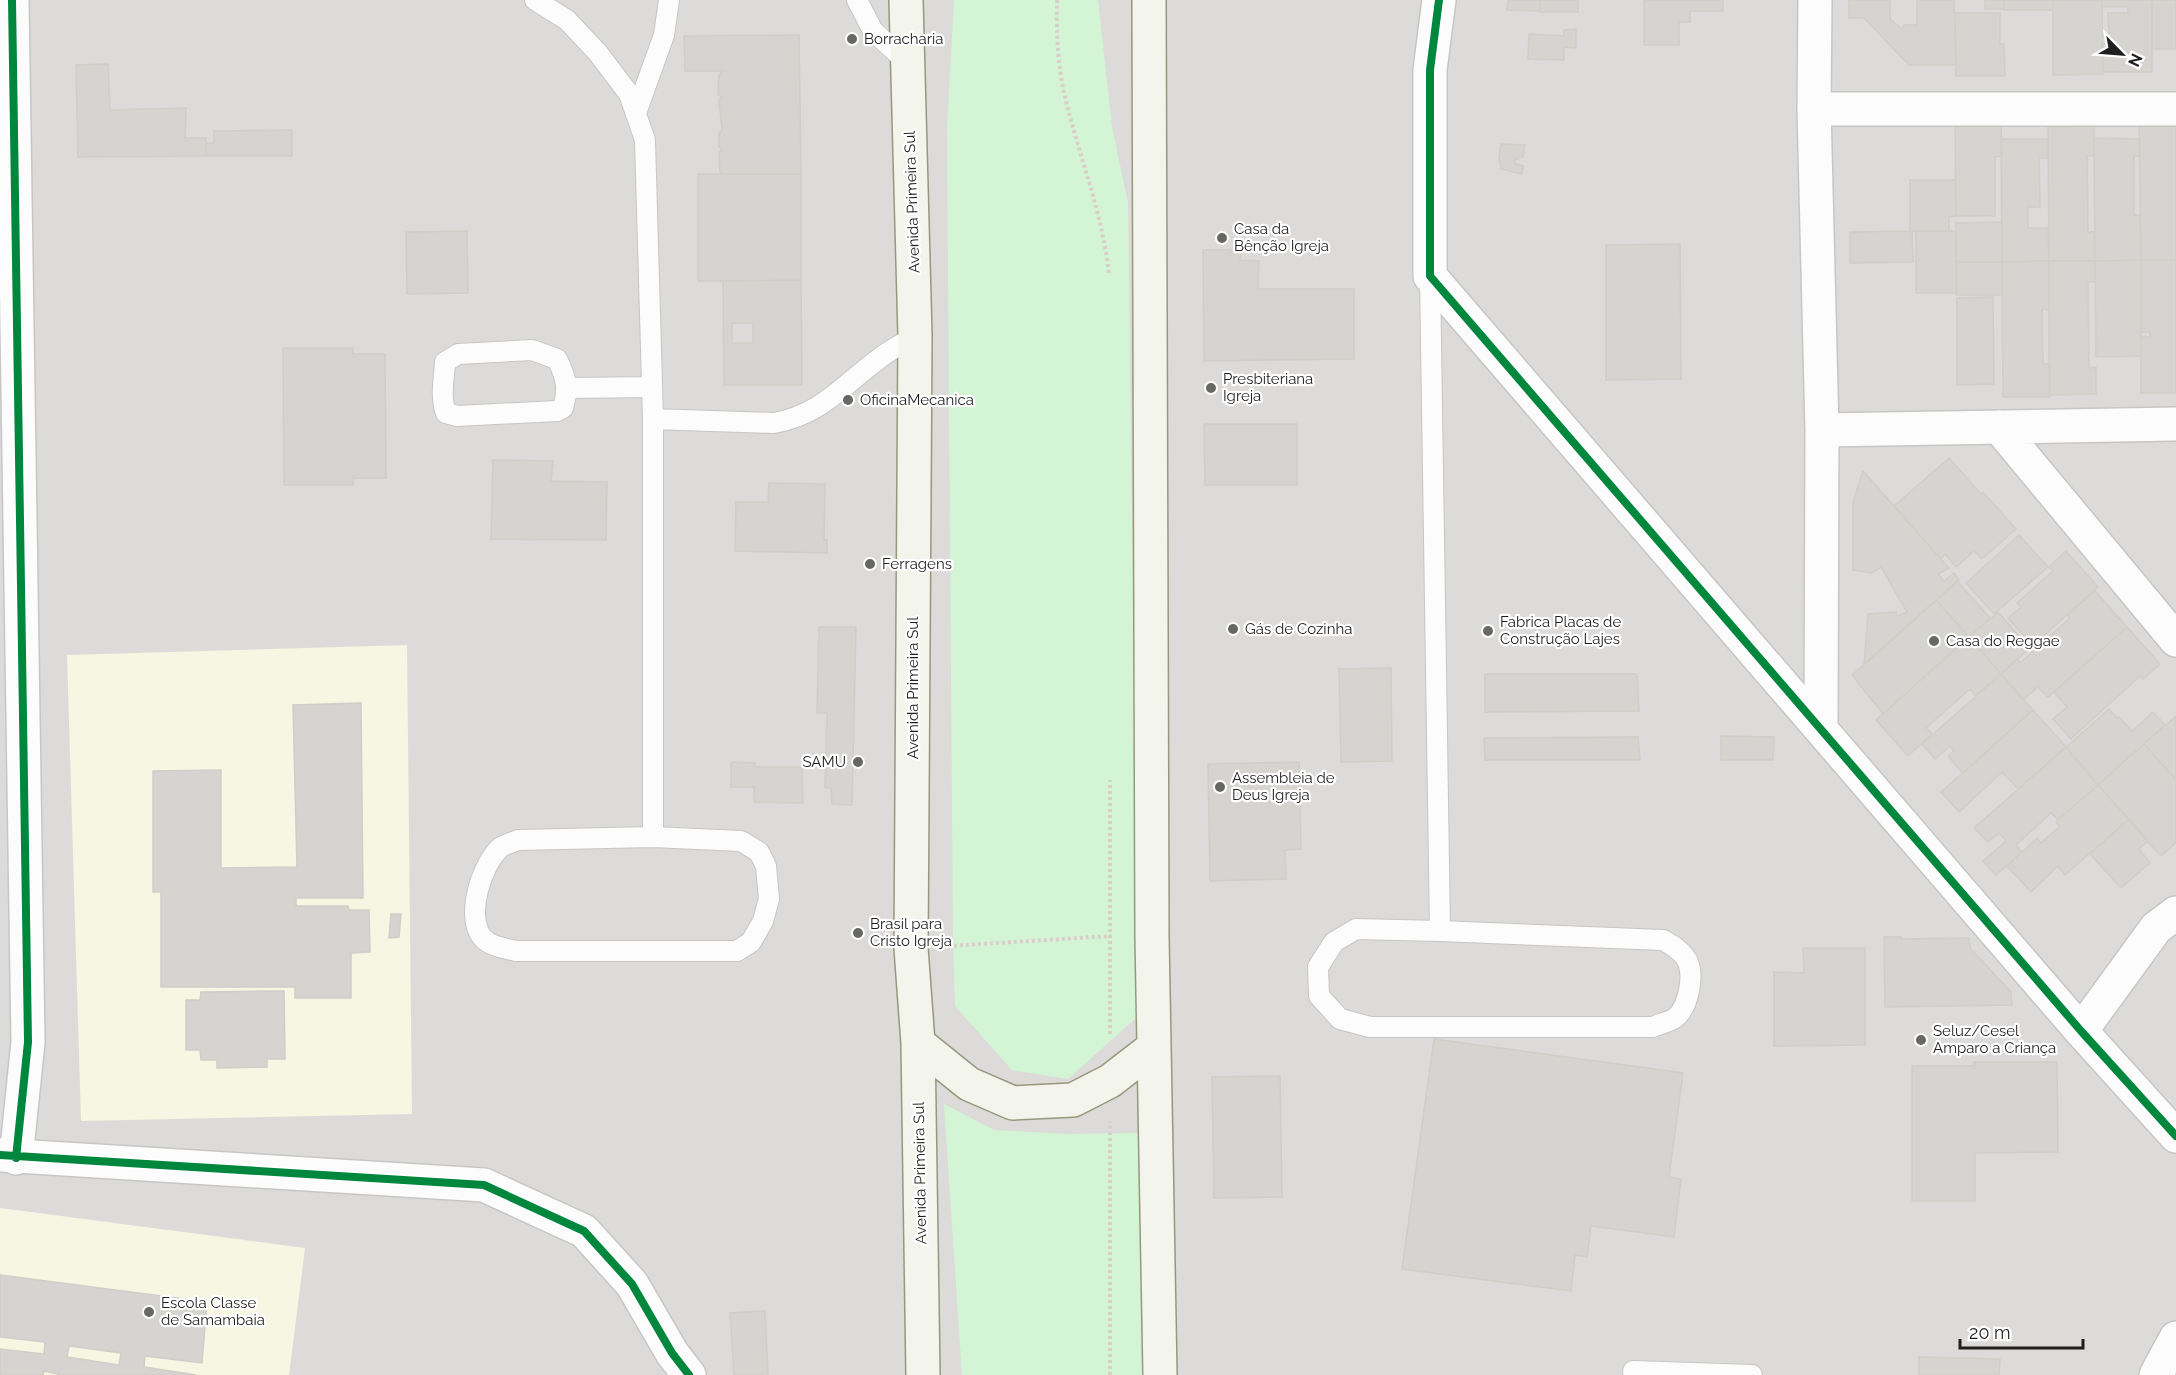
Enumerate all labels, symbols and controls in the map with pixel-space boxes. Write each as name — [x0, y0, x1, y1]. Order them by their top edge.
north arrow — [2092, 24, 2152, 84]
place label: Borracharia — [864, 30, 943, 48]
marker: Borracharia — [845, 32, 859, 46]
text: N — [2124, 51, 2146, 70]
street label: Avenida Primeira Sul — [900, 130, 923, 274]
place label: Casa da Bênção Igreja — [1234, 220, 1329, 255]
marker: Casa da Bênção Igreja — [1215, 231, 1229, 245]
place label: Presbiteriana Igreja — [1223, 370, 1313, 405]
marker: Presbiteriana Igreja — [1204, 381, 1218, 395]
place label: OficinaMecanica — [860, 391, 974, 409]
marker: OficinaMecanica — [841, 393, 855, 407]
place label: Ferragens — [882, 555, 952, 573]
marker: Ferragens — [863, 557, 877, 571]
place label: Fabrica Placas de Construção Lajes — [1500, 613, 1621, 648]
street label: Avenida Primeira Sul — [904, 616, 922, 759]
place label: Gás de Cozinha — [1245, 620, 1352, 638]
marker: Gás de Cozinha — [1226, 622, 1240, 636]
marker: Fabrica Placas de Construção Lajes — [1481, 624, 1495, 638]
place label: Casa do Reggae — [1946, 632, 2060, 650]
marker: Casa do Reggae — [1927, 634, 1941, 648]
place label: SAMU — [802, 753, 846, 771]
marker: SAMU — [851, 755, 865, 769]
place label: Assembleia de Deus Igreja — [1232, 769, 1335, 804]
marker: Assembleia de Deus Igreja — [1213, 780, 1227, 794]
place label: Brasil para Cristo Igreja — [870, 915, 952, 950]
marker: Brasil para Cristo Igreja — [851, 926, 865, 940]
place label: Seluz/Cesel Amparo a Criança — [1933, 1022, 2056, 1057]
marker: Seluz/Cesel Amparo a Criança — [1914, 1033, 1928, 1047]
street label: Avenida Primeira Sul — [910, 1101, 930, 1244]
place label: Escola Classe de Samambaia — [161, 1294, 265, 1329]
marker: Escola Classe de Samambaia — [142, 1305, 156, 1319]
scale bar — [1960, 1312, 2083, 1350]
text: 20 m — [1969, 1322, 2011, 1343]

